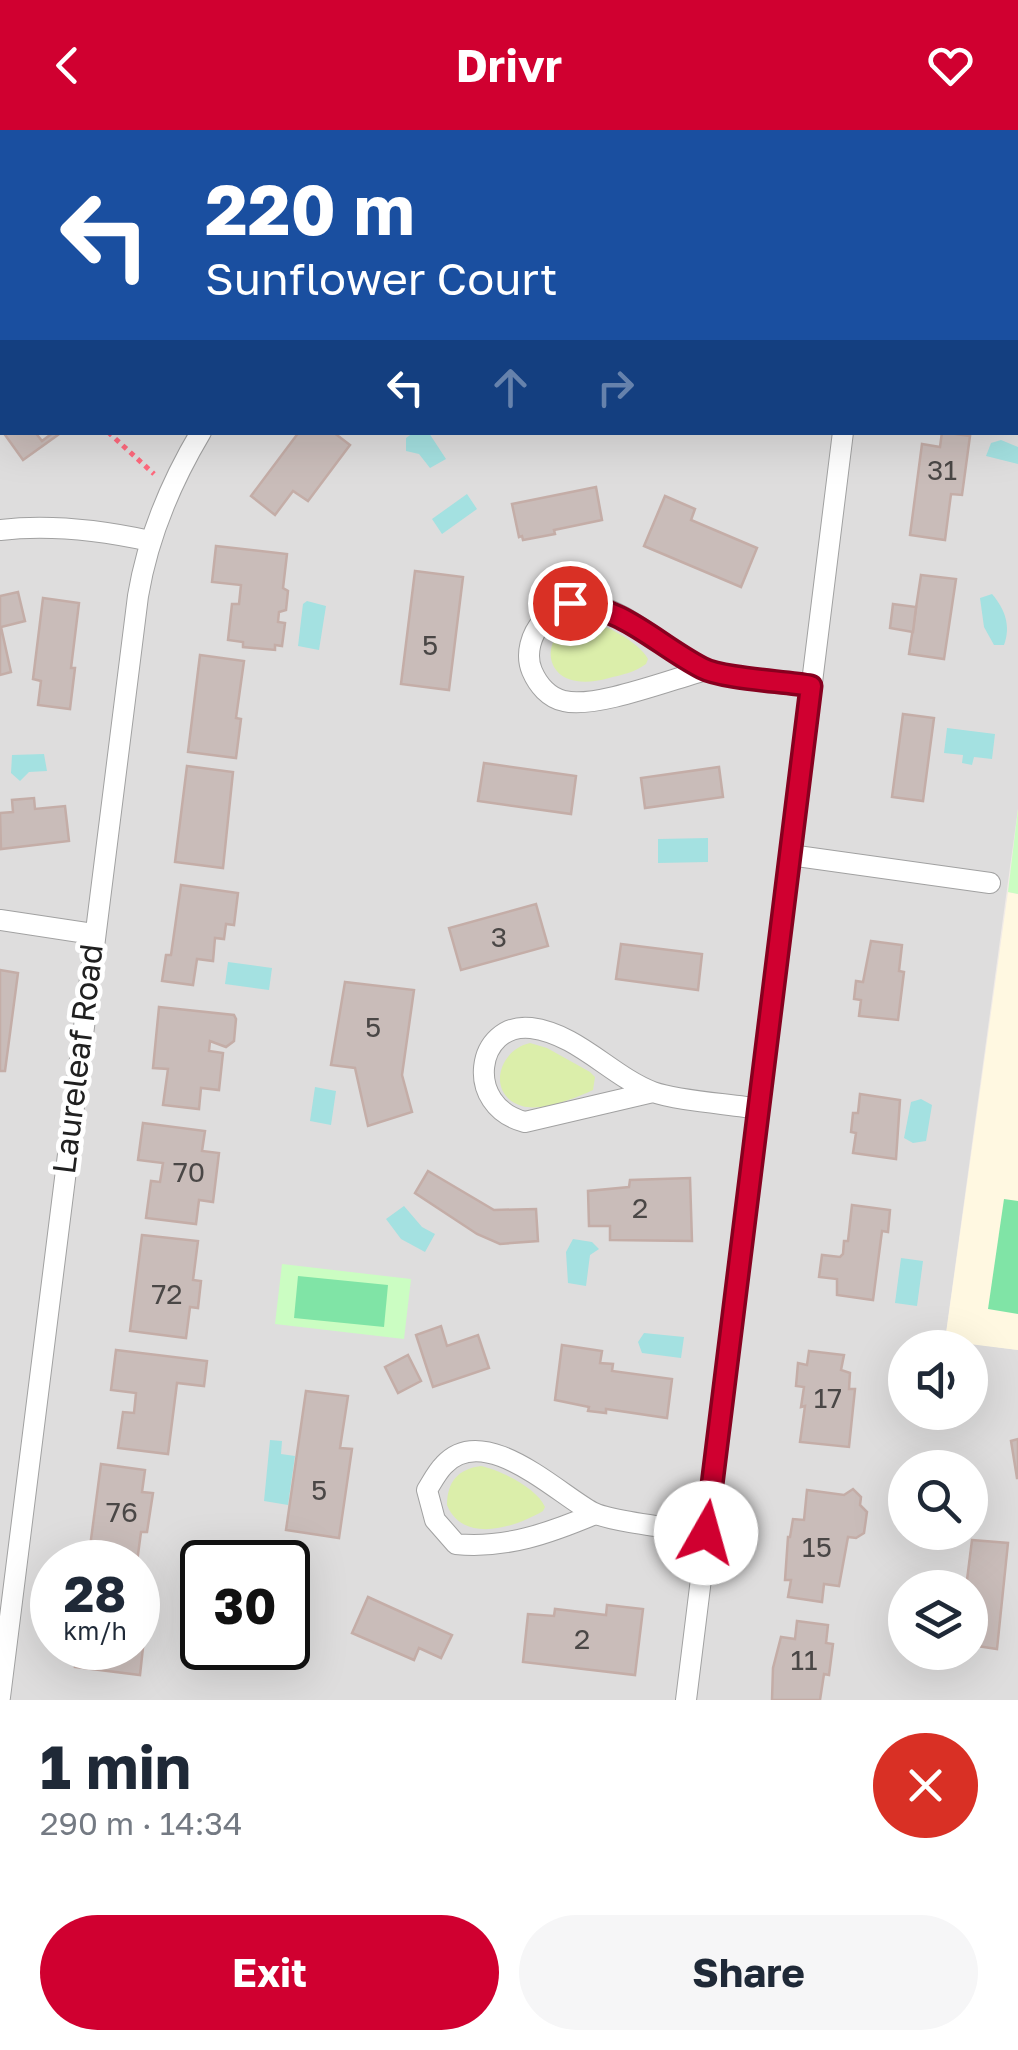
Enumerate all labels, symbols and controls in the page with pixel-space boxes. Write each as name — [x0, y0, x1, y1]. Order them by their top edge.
icon: back — [40, 38, 95, 93]
text: Drivr — [456, 38, 562, 92]
icon: heart — [923, 38, 978, 93]
text: 220 m — [205, 166, 415, 250]
icon: left — [40, 170, 170, 300]
text: Sunflower Court — [205, 251, 558, 305]
icon: left — [378, 360, 433, 415]
icon: ahead — [483, 360, 538, 415]
icon: right — [588, 360, 643, 415]
house number: 31 — [927, 453, 957, 486]
pin — [528, 561, 613, 646]
icon: arrive — [543, 576, 598, 631]
house number: 5 — [422, 628, 438, 661]
house number: 3 — [491, 920, 507, 953]
street label: Laureleaf Road — [44, 942, 110, 1176]
house number: 5 — [365, 1010, 381, 1043]
house number: 70 — [173, 1155, 205, 1188]
house number: 2 — [632, 1191, 648, 1224]
house number: 72 — [151, 1277, 183, 1310]
map controls — [888, 1330, 988, 1670]
button: sound — [888, 1330, 988, 1430]
house number: 17 — [814, 1381, 842, 1414]
button: search — [888, 1450, 988, 1550]
house number: 5 — [311, 1473, 327, 1506]
position arrow — [654, 1481, 758, 1585]
house number: 76 — [106, 1495, 138, 1528]
house number: 15 — [802, 1530, 832, 1563]
speed limit sign: 30 — [180, 1540, 310, 1670]
text: 28 — [64, 1563, 126, 1623]
button: layers — [888, 1570, 988, 1670]
text: km/h — [63, 1615, 127, 1646]
house number: 2 — [574, 1622, 590, 1655]
house number: 11 — [790, 1643, 818, 1676]
text: 1 min — [40, 1730, 191, 1802]
button: close — [873, 1733, 978, 1838]
text: 290 m · 14:34 — [40, 1804, 243, 1842]
button: Exit — [40, 1915, 499, 2030]
button: Share — [519, 1915, 978, 2030]

